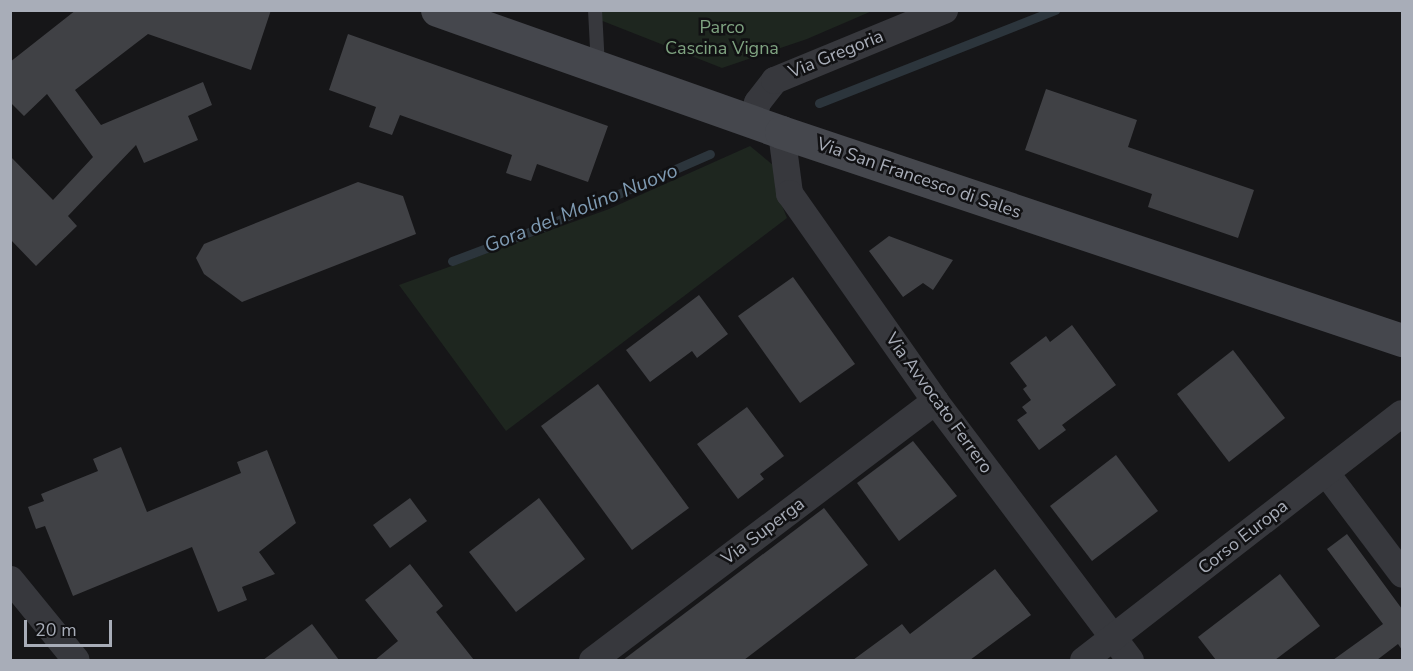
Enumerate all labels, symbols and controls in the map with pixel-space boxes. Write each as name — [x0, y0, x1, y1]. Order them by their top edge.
park label: Parco Cascina Vigna — [665, 17, 779, 60]
street label: Via Gregoria — [785, 25, 887, 83]
street label: Via San Francesco di Sales — [814, 133, 1024, 223]
water label: Gora del Molino Nuovo — [481, 158, 681, 258]
street label: Via Avvocato Ferrero — [881, 328, 997, 478]
street label: Via Superga — [717, 493, 809, 569]
street label: Corso Europa — [1194, 495, 1292, 579]
scale bar — [27, 608, 116, 646]
text: 20 m — [35, 618, 77, 642]

